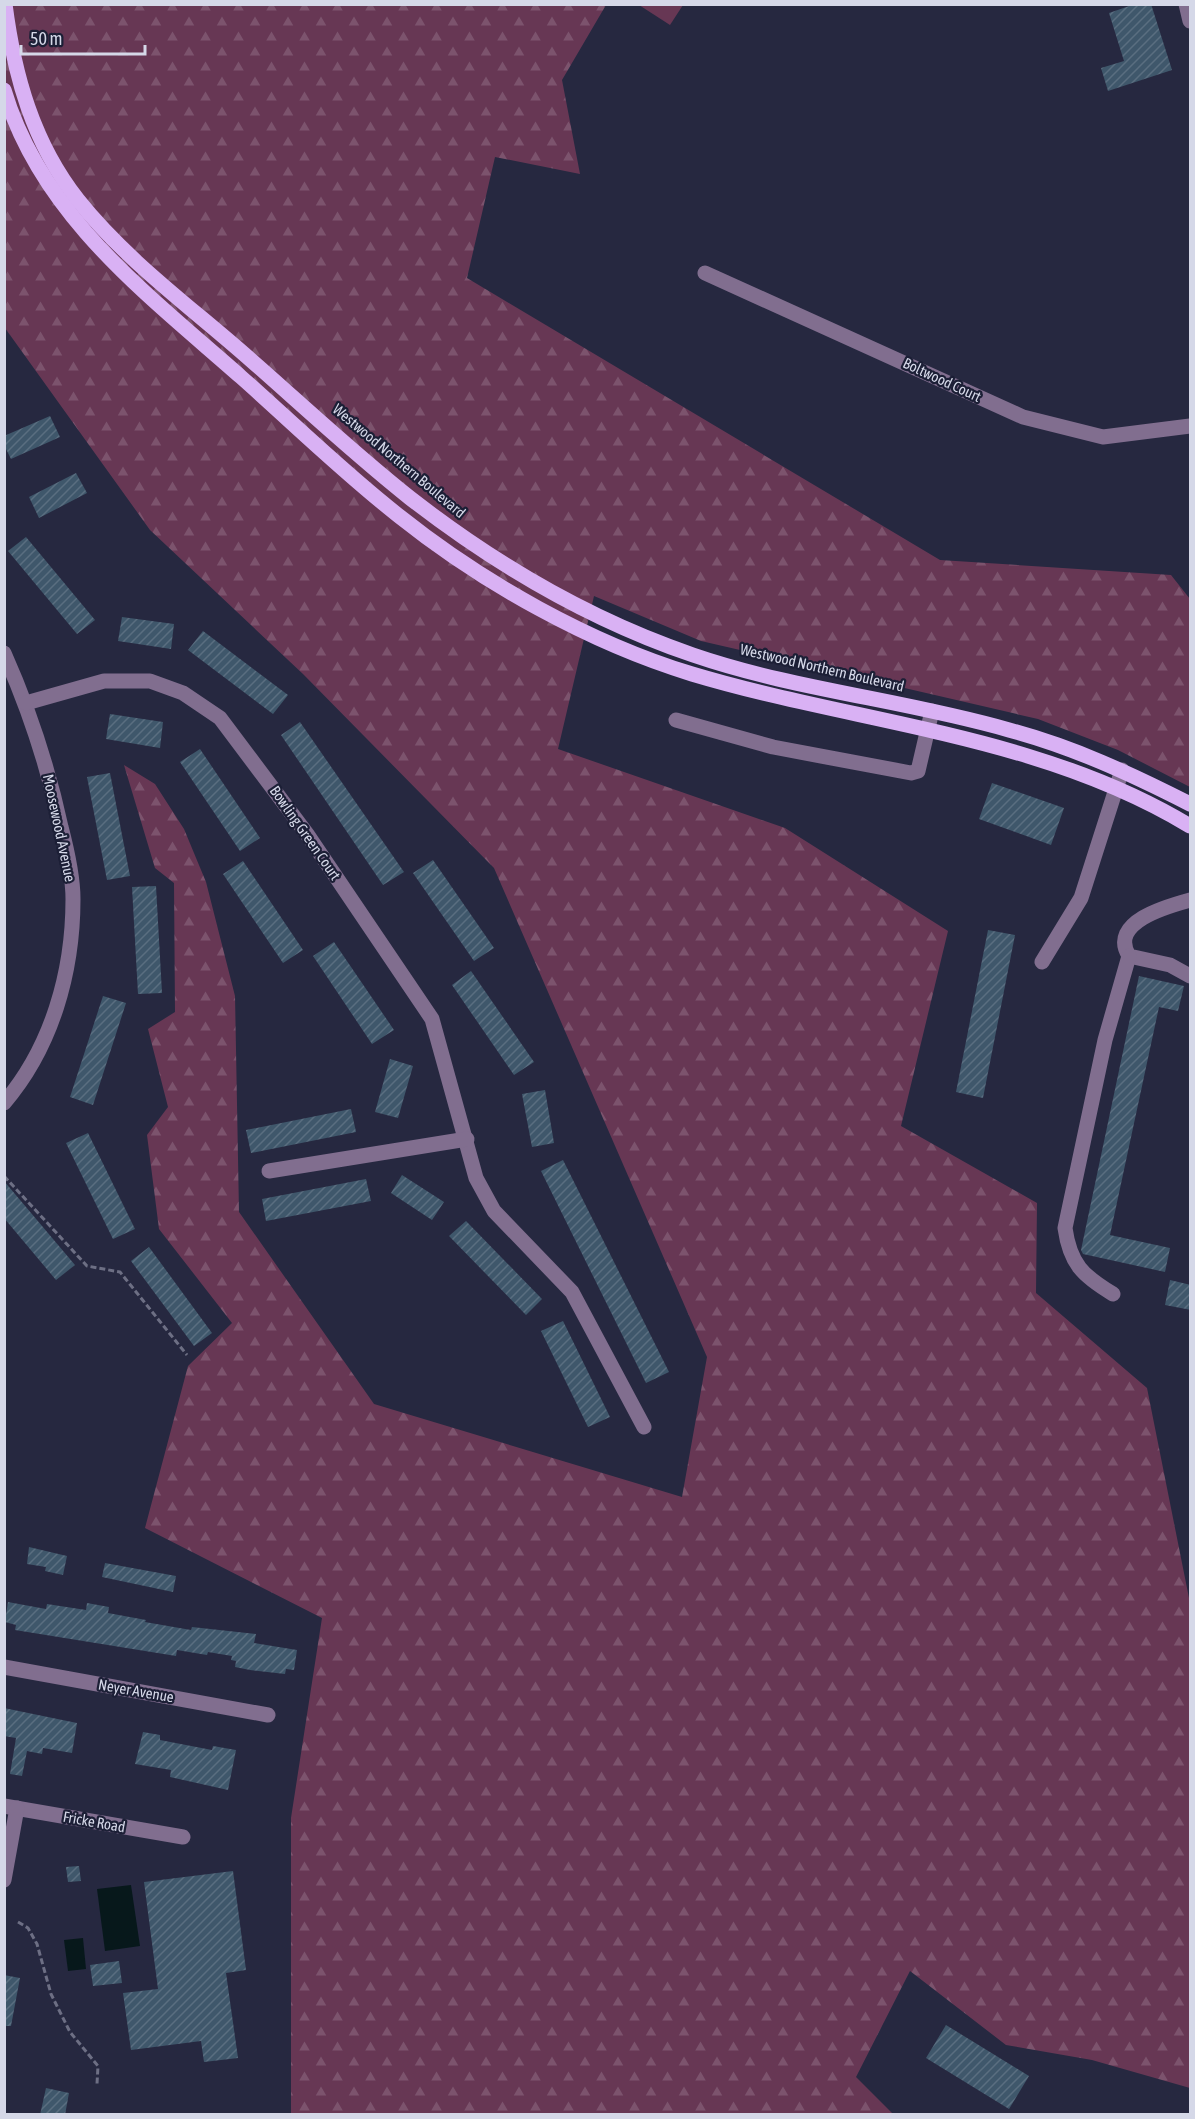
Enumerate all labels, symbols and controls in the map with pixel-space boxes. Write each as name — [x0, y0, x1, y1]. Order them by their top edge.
scale bar — [21, 18, 146, 56]
text: 50 m — [30, 28, 62, 49]
street label: Boltwood Court — [900, 354, 984, 405]
street label: Westwood Northern Boulevard — [330, 400, 469, 521]
street label: Westwood Northern Boulevard — [739, 640, 906, 695]
street label: Moosewood Avenue — [40, 772, 79, 883]
street label: Bowling Green Court — [267, 782, 344, 883]
street label: Neyer Avenue — [97, 1676, 175, 1706]
street label: Fricke Road — [62, 1808, 127, 1835]

